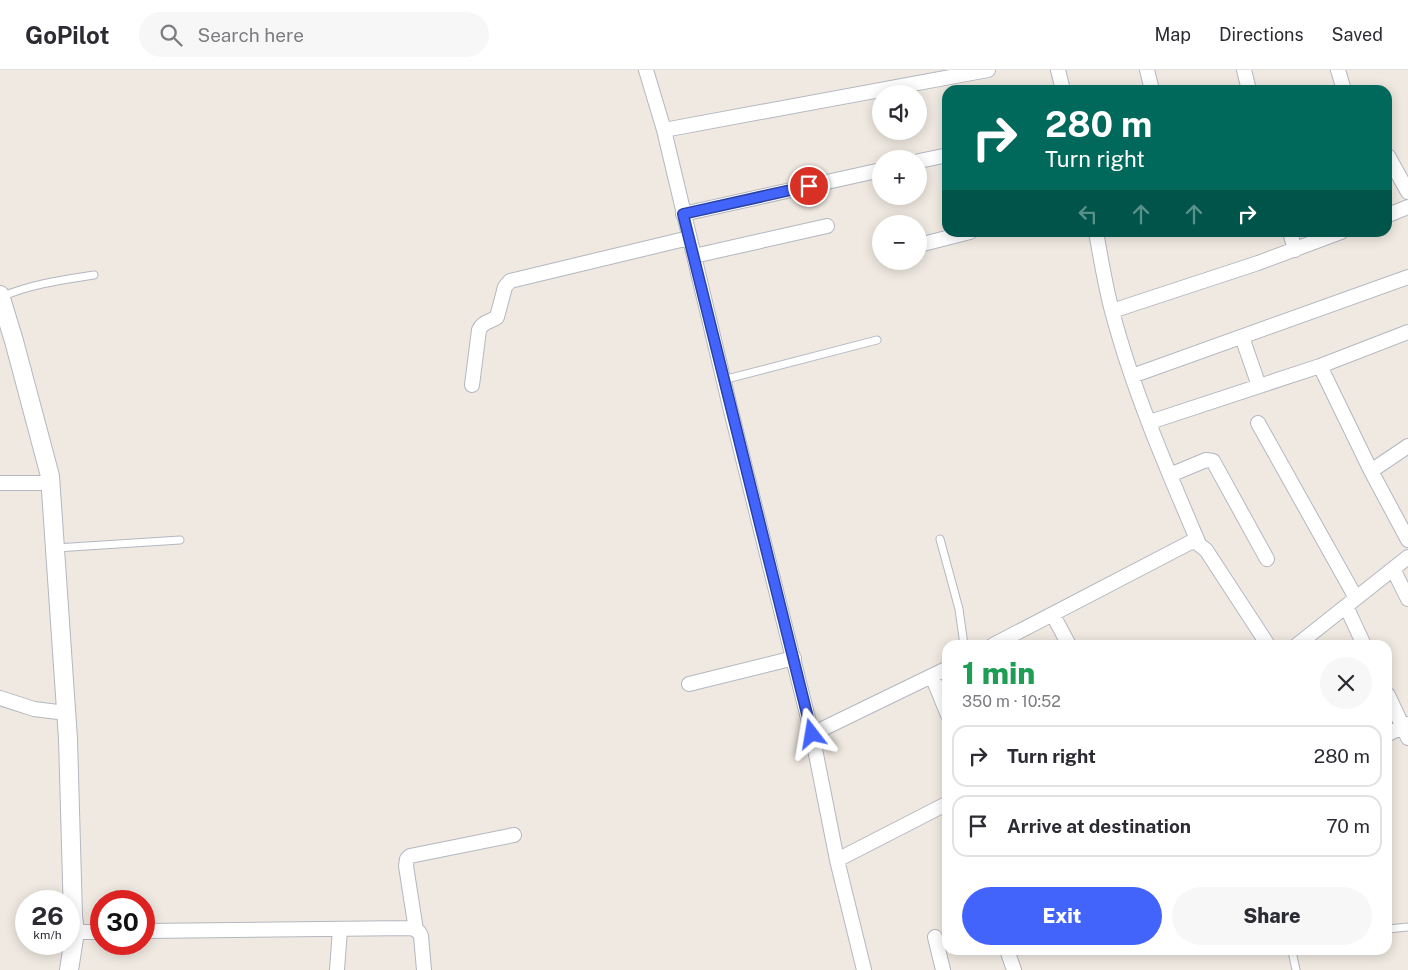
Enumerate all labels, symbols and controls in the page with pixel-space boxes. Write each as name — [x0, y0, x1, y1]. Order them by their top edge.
search box — [139, 12, 489, 57]
text: GoPilot — [25, 21, 109, 49]
icon: search — [157, 21, 185, 49]
text: Search here — [197, 24, 304, 46]
text: Map — [1154, 24, 1191, 45]
text: Directions — [1219, 24, 1304, 45]
text: Saved — [1332, 24, 1383, 45]
map controls — [872, 85, 927, 270]
button: sound — [872, 85, 927, 140]
text: 280 m — [1045, 104, 1152, 145]
icon: right — [962, 105, 1027, 170]
text: Turn right — [1045, 146, 1145, 172]
button: + — [872, 150, 927, 205]
pin — [788, 165, 830, 207]
icon: arrive — [795, 172, 823, 200]
icon: left — [1074, 200, 1102, 228]
icon: ahead — [1127, 200, 1155, 228]
icon: ahead — [1180, 200, 1208, 228]
icon: right — [1233, 200, 1261, 228]
button: − — [872, 215, 927, 270]
text: 1 min — [962, 655, 1035, 691]
button: close — [1320, 657, 1372, 709]
text: 350 m · 10:52 — [962, 692, 1061, 711]
position arrow — [785, 707, 837, 759]
icon: right — [964, 742, 992, 770]
text: Turn right — [1007, 745, 1096, 767]
text: 280 m — [1314, 745, 1370, 767]
icon: arrive — [964, 812, 992, 840]
text: Arrive at destination — [1007, 815, 1191, 837]
text: 70 m — [1326, 815, 1370, 837]
button: Exit — [962, 887, 1162, 945]
button: Share — [1172, 887, 1372, 945]
speed limit sign: 30 — [90, 890, 155, 955]
text: 26 — [31, 901, 64, 931]
text: km/h — [33, 928, 62, 942]

